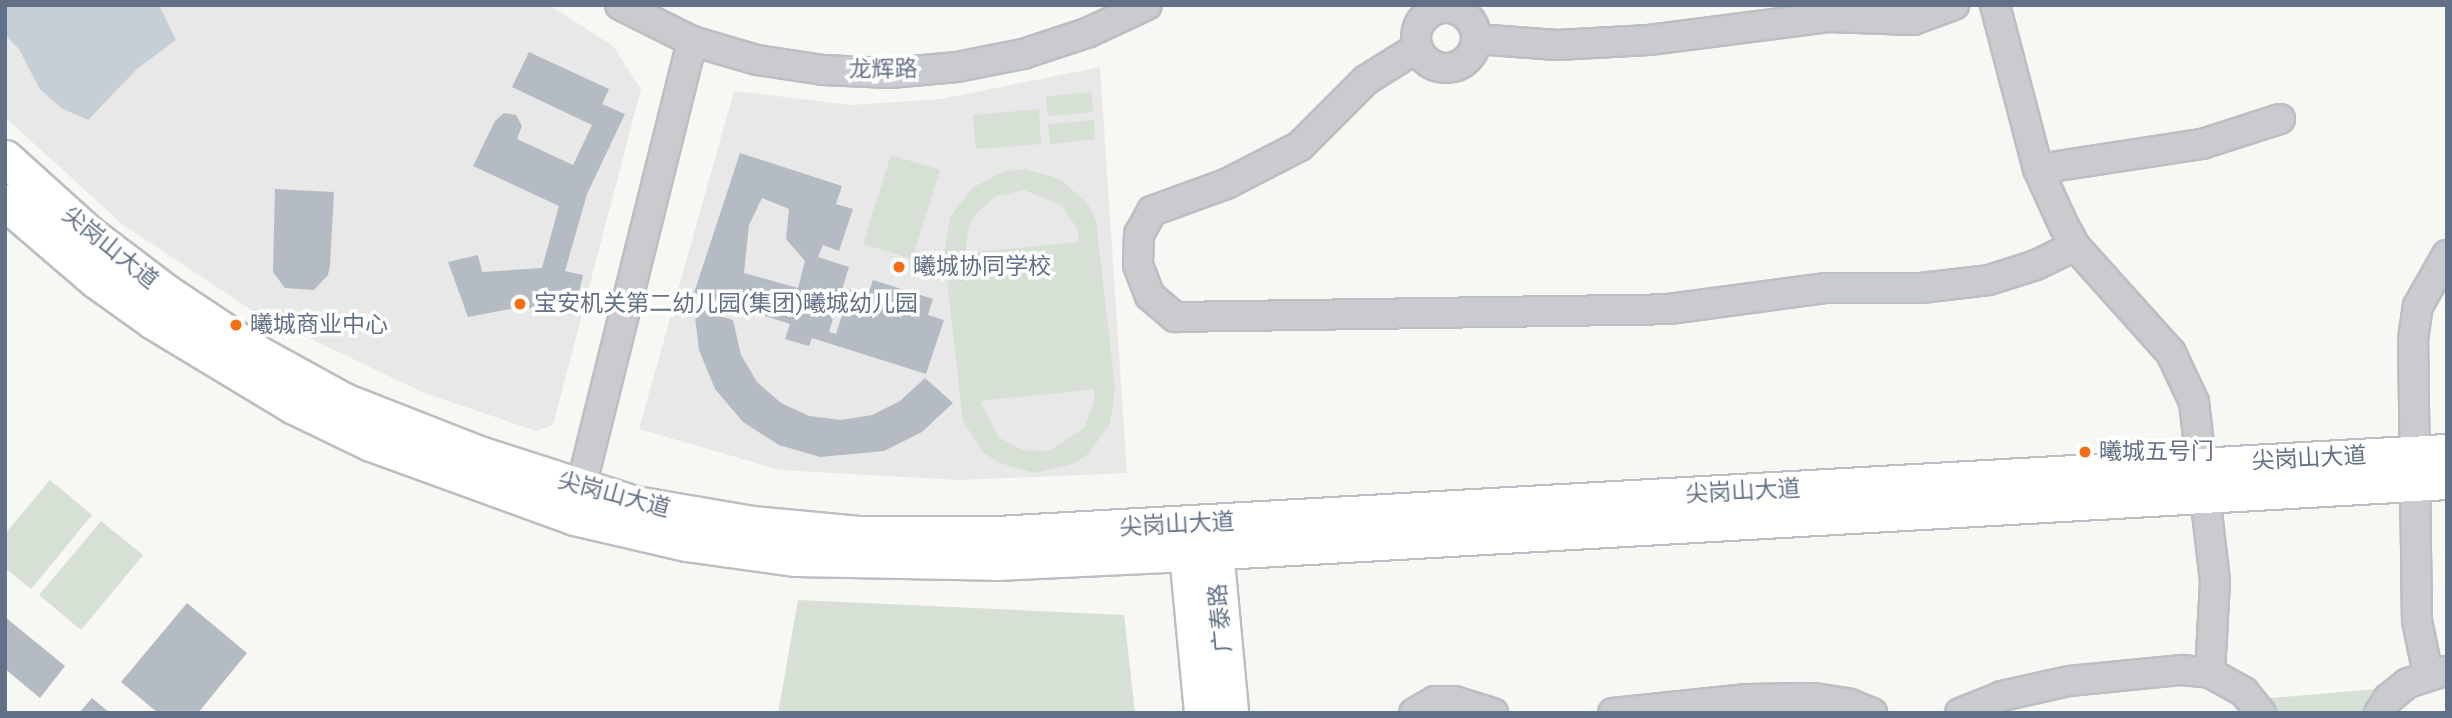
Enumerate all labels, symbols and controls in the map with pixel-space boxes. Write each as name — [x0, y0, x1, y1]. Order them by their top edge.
street label: 龙辉路 — [848, 56, 918, 84]
street label: 尖岗山大道 — [57, 201, 163, 295]
place label: 曦城协同学校 — [913, 253, 1051, 281]
marker: 曦城协同学校 — [891, 259, 907, 275]
place label: 宝安机关第二幼儿园(集团)曦城幼儿园 — [534, 290, 918, 318]
marker: 宝安机关第二幼儿园(集团)曦城幼儿园 — [512, 296, 528, 312]
place label: 曦城商业中心 — [250, 311, 388, 339]
marker: 曦城商业中心 — [228, 317, 244, 333]
place label: 曦城五号门 — [2099, 438, 2214, 466]
street label: 尖岗山大道 — [2251, 442, 2367, 476]
marker: 曦城五号门 — [2077, 444, 2093, 460]
street label: 尖岗山大道 — [555, 467, 673, 523]
street label: 尖岗山大道 — [1685, 475, 1801, 509]
street label: 尖岗山大道 — [1119, 508, 1235, 542]
street label: 广泰路 — [1204, 582, 1238, 654]

